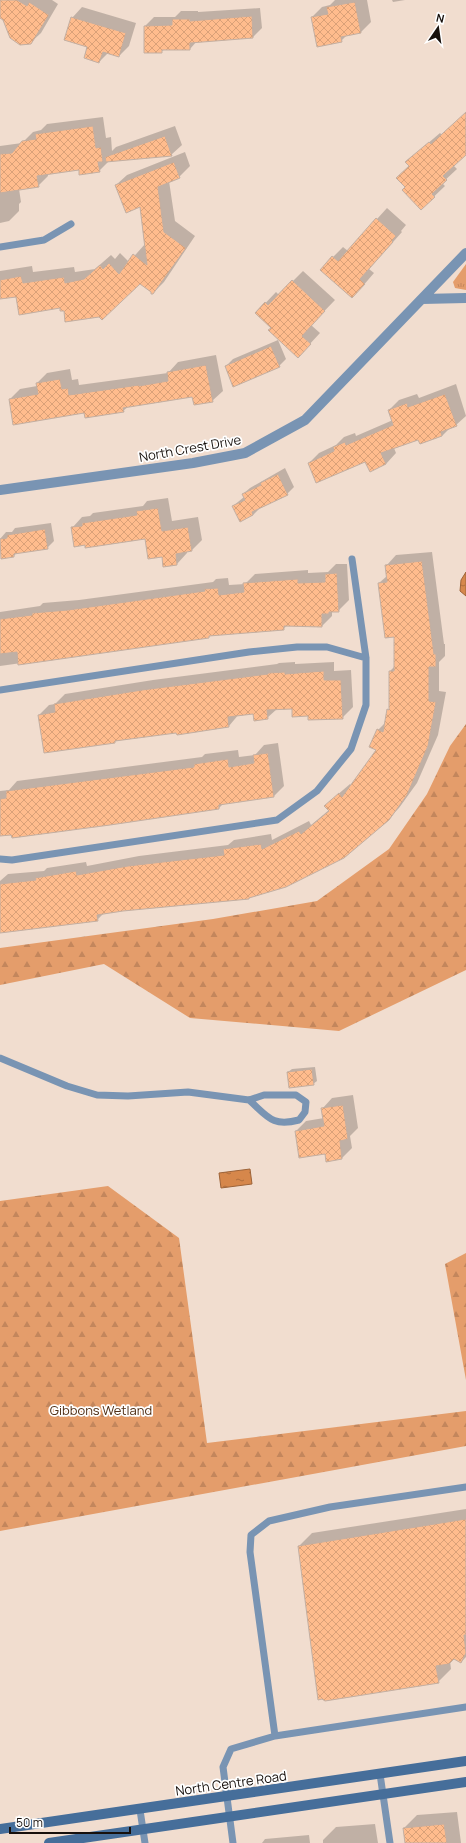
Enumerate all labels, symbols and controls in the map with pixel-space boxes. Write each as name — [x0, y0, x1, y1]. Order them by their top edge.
north arrow — [418, 8, 458, 48]
text: N — [435, 10, 446, 26]
street label: North Crest Drive — [138, 430, 243, 466]
park label: Gibbons Wetland — [50, 1401, 152, 1419]
street label: North Centre Road — [174, 1766, 288, 1800]
scale bar — [10, 1809, 130, 1835]
text: 50 m — [16, 1814, 43, 1831]

